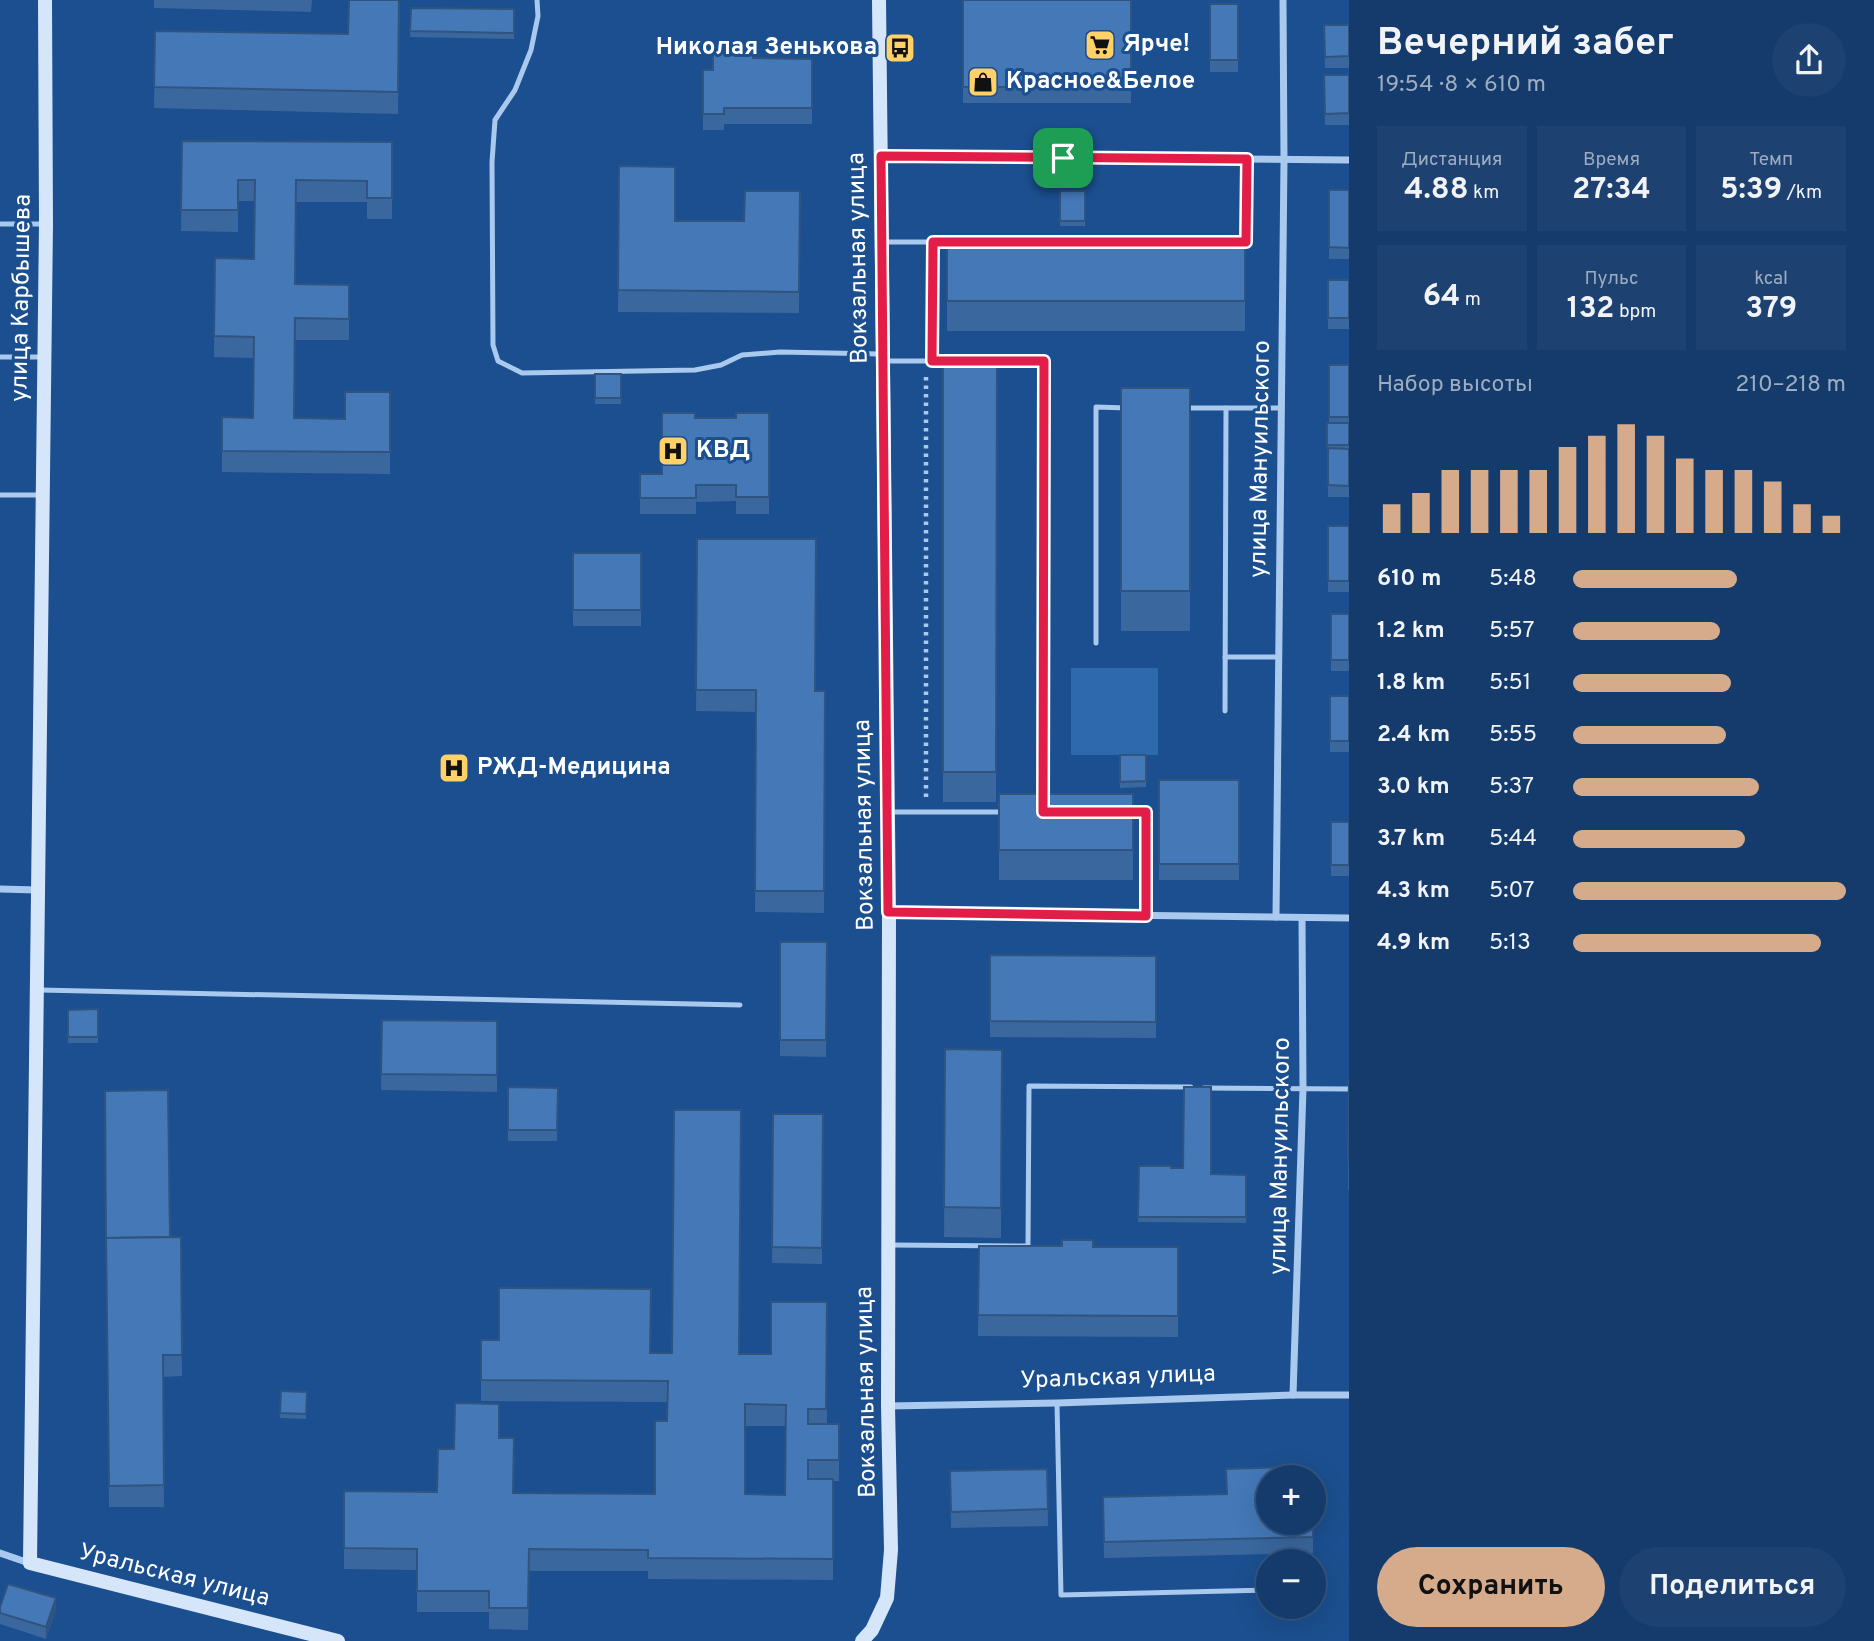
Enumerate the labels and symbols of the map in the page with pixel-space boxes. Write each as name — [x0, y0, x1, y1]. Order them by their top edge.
supermarket icon: Ярче! — [1083, 28, 1117, 62]
place label: Ярче! — [1123, 30, 1190, 60]
bus stop icon: Николая Зенькова — [883, 31, 917, 65]
place label: Николая Зенькова — [656, 33, 877, 63]
shop icon: Красное&Белое — [966, 65, 1000, 99]
place label: Красное&Белое — [1006, 67, 1195, 97]
pin — [1033, 128, 1093, 188]
street label: Вокзальная улица — [842, 152, 876, 364]
street label: улица Карбышева — [5, 194, 39, 402]
street label: улица Мануильского — [1244, 340, 1278, 578]
hospital icon: КВД — [656, 434, 690, 468]
place label: КВД — [696, 436, 750, 466]
street label: Вокзальная улица — [848, 719, 882, 931]
hospital icon: РЖД-Медицина — [437, 751, 471, 785]
place label: РЖД-Медицина — [477, 753, 671, 783]
street label: улица Мануильского — [1264, 1037, 1298, 1275]
street label: Вокзальная улица — [850, 1286, 884, 1498]
street label: Уральская улица — [1020, 1360, 1216, 1396]
street label: Уральская улица — [75, 1538, 273, 1614]

